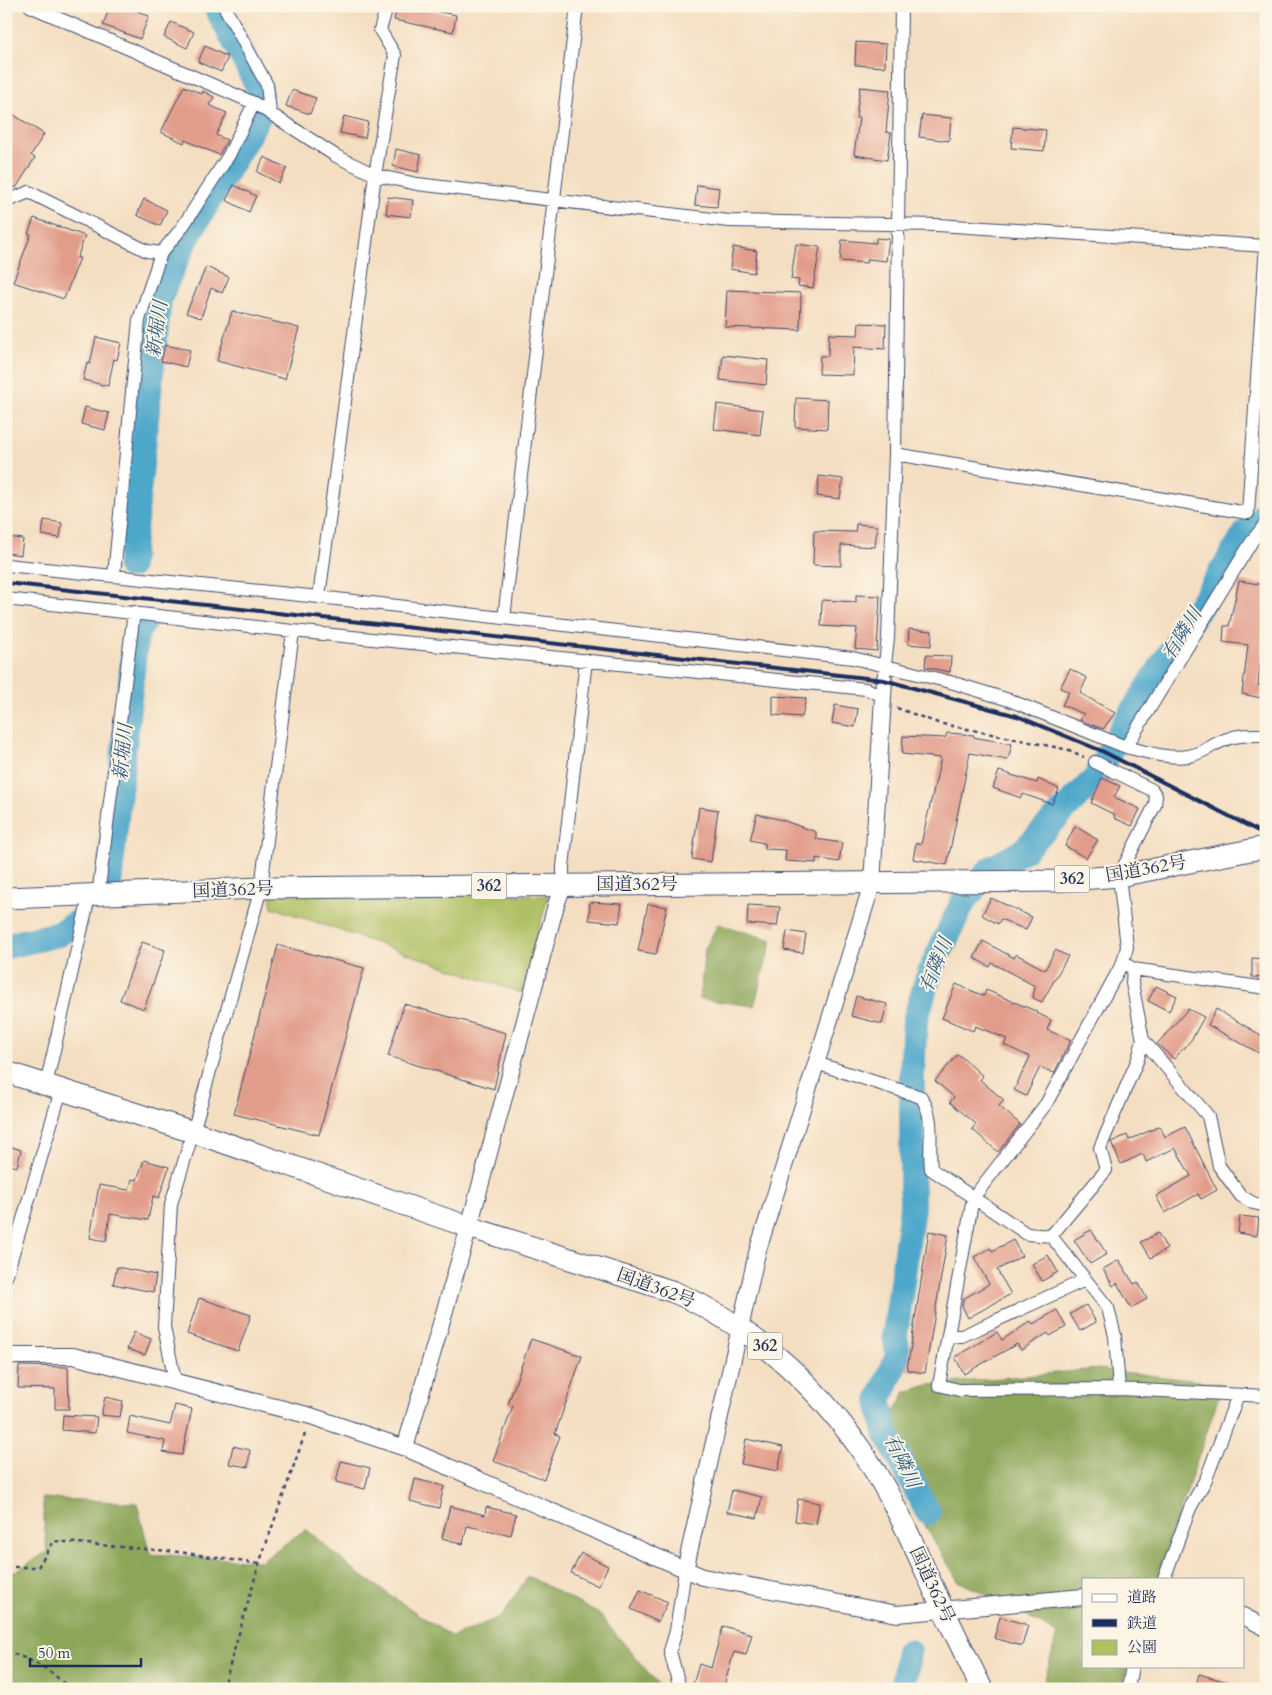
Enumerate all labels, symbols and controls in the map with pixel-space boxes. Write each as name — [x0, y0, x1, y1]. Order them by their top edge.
water label: 新堀川 — [140, 297, 174, 359]
water label: 有隣川 — [1156, 601, 1209, 665]
water label: 新堀川 — [107, 720, 139, 782]
street label: 国道362号 — [1104, 850, 1188, 888]
road number: 362 — [1054, 866, 1090, 892]
road number: 362 — [472, 872, 506, 899]
street label: 国道362号 — [596, 872, 678, 897]
street label: 国道362号 — [192, 876, 274, 904]
water label: 有隣川 — [913, 932, 959, 996]
street label: 国道362号 — [613, 1262, 699, 1314]
road number: 362 — [748, 1332, 782, 1360]
water label: 有隣川 — [878, 1430, 927, 1494]
street label: 国道362号 — [903, 1543, 961, 1627]
legend — [1082, 1578, 1244, 1668]
text: 道路 — [1127, 1587, 1157, 1607]
text: 鉄道 — [1127, 1613, 1157, 1633]
scale bar — [30, 1635, 141, 1667]
text: 公園 — [1127, 1637, 1157, 1657]
text: 50 m — [38, 1643, 70, 1663]

